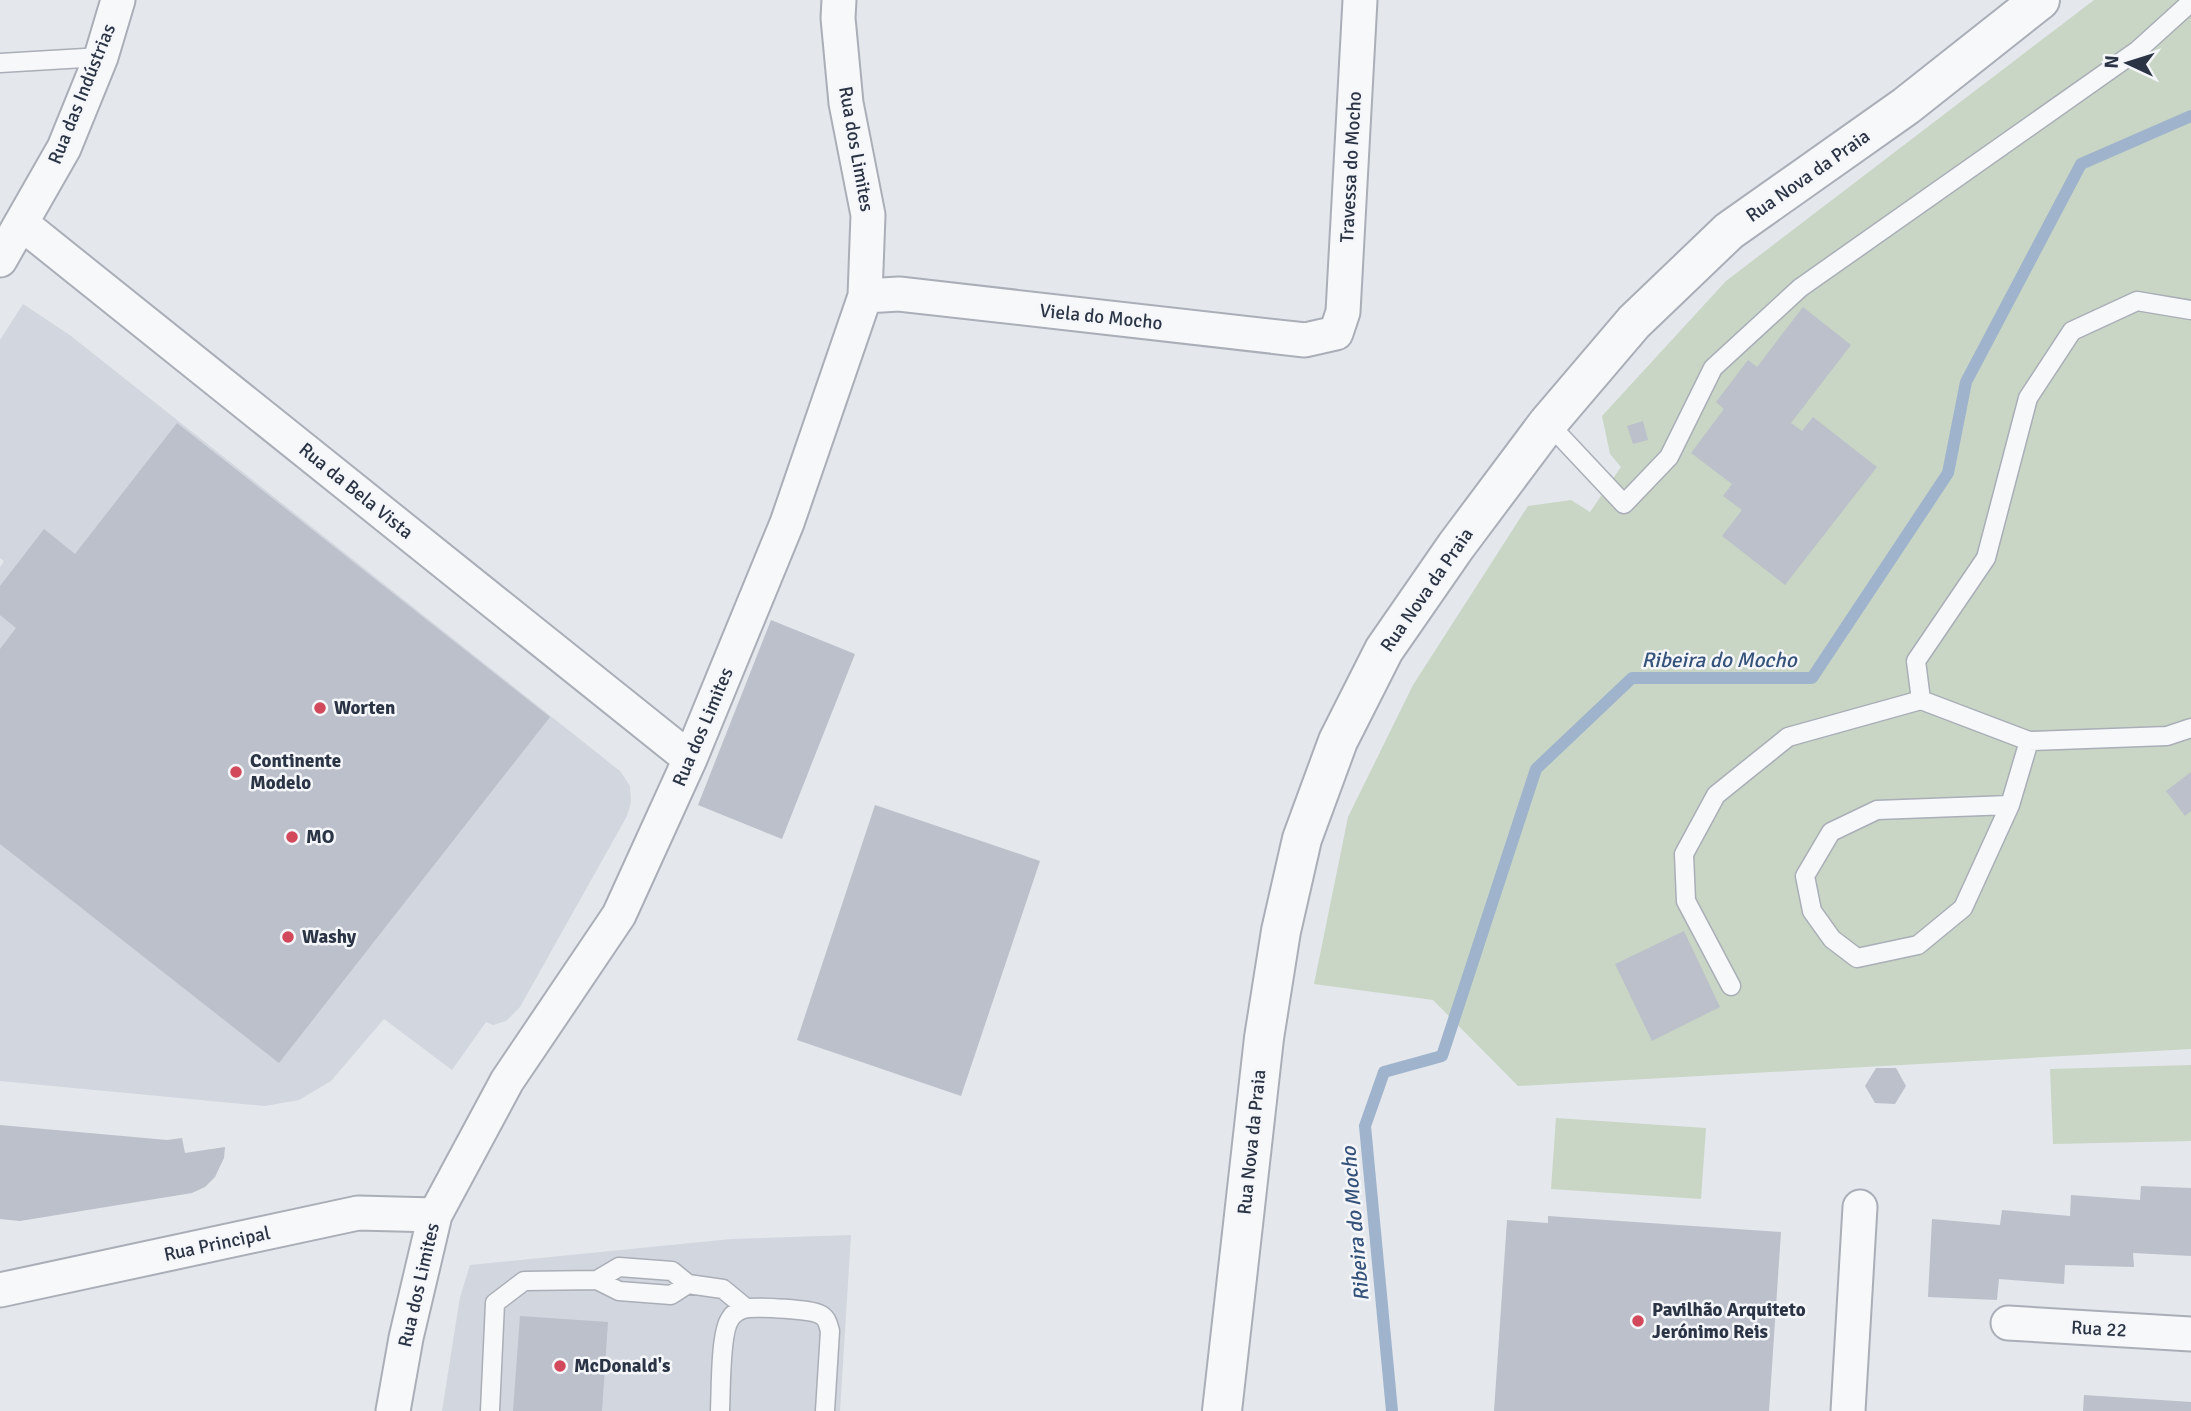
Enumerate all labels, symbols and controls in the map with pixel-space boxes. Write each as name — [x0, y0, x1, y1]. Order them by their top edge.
street label: Rua das Indústrias — [43, 20, 121, 168]
north arrow — [2093, 28, 2163, 98]
text: N — [2100, 54, 2124, 69]
street label: Rua dos Limites — [833, 84, 879, 214]
street label: Travessa do Mocho — [1335, 91, 1367, 243]
street label: Rua Nova da Praia — [1741, 124, 1875, 228]
street label: Viela do Mocho — [1038, 299, 1164, 335]
street label: Rua da Bela Vista — [294, 438, 418, 544]
street label: Rua Nova da Praia — [1375, 523, 1479, 657]
water label: Ribeira do Mocho — [1641, 647, 1798, 673]
street label: Rua dos Limites — [667, 664, 739, 790]
place label: Worten — [334, 696, 395, 720]
marker: Worten — [312, 700, 328, 716]
place label: Continente Modelo — [250, 749, 341, 795]
marker: Continente Modelo — [228, 764, 244, 780]
place label: MO — [306, 825, 335, 849]
marker: MO — [284, 829, 300, 845]
place label: Washy — [302, 925, 357, 949]
marker: Washy — [280, 929, 296, 945]
street label: Rua Nova da Praia — [1232, 1068, 1272, 1216]
water label: Ribeira do Mocho — [1335, 1144, 1375, 1302]
street label: Rua dos Limites — [393, 1220, 445, 1350]
street label: Rua Principal — [162, 1221, 272, 1267]
place label: Pavilhão Arquiteto Jerónimo Reis — [1652, 1298, 1806, 1344]
marker: Pavilhão Arquiteto Jerónimo Reis — [1630, 1313, 1646, 1329]
street label: Rua 22 — [2071, 1316, 2127, 1342]
place label: McDonald's — [574, 1354, 670, 1378]
marker: McDonald's — [552, 1358, 568, 1374]

